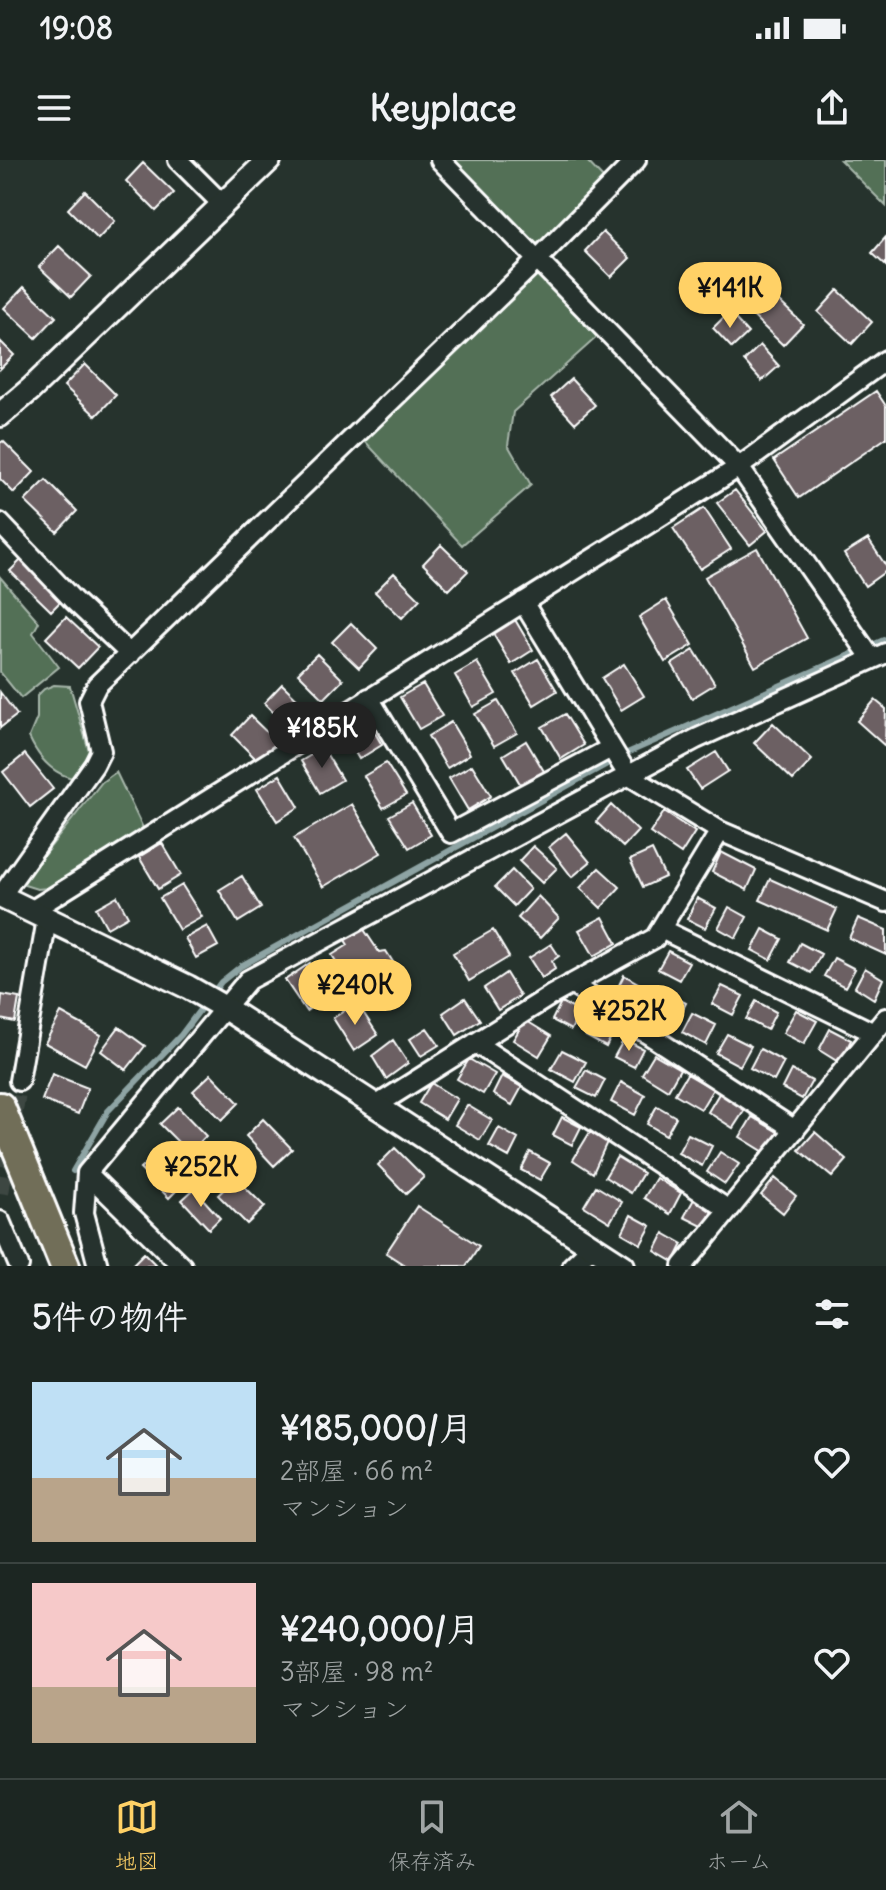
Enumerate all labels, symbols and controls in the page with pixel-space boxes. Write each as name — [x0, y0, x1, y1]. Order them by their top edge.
text: 19:08 — [40, 9, 113, 47]
icon: menu — [32, 86, 76, 130]
text: Keyplace — [369, 86, 517, 131]
icon: share — [810, 86, 854, 130]
pin: ¥141K — [674, 262, 786, 330]
text: ¥141K — [697, 271, 763, 304]
pin: ¥185K — [266, 702, 378, 770]
text: ¥185K — [286, 711, 358, 744]
pin: ¥240K — [299, 959, 411, 1027]
text: ¥240K — [316, 968, 394, 1001]
pin: ¥252K — [573, 985, 685, 1053]
text: ¥252K — [592, 994, 666, 1027]
pin: ¥252K — [145, 1141, 257, 1209]
text: ¥252K — [164, 1150, 238, 1183]
icon: filters — [810, 1292, 854, 1336]
text: 5件の物件 — [32, 1295, 188, 1338]
text: ¥185,000/月 — [280, 1406, 473, 1449]
icon: home — [96, 1414, 192, 1510]
icon: heart — [810, 1440, 854, 1484]
text: 2部屋 · 66 m² — [280, 1454, 433, 1487]
text: マンション — [280, 1491, 409, 1524]
text: ¥240,000/月 — [280, 1607, 480, 1650]
icon: home — [96, 1615, 192, 1711]
icon: heart — [810, 1641, 854, 1685]
text: 3部屋 · 98 m² — [280, 1655, 434, 1688]
text: マンション — [280, 1692, 409, 1725]
tab: 地図 — [115, 1795, 159, 1875]
tab: 保存済み — [388, 1795, 476, 1875]
tab: ホーム — [706, 1795, 771, 1875]

